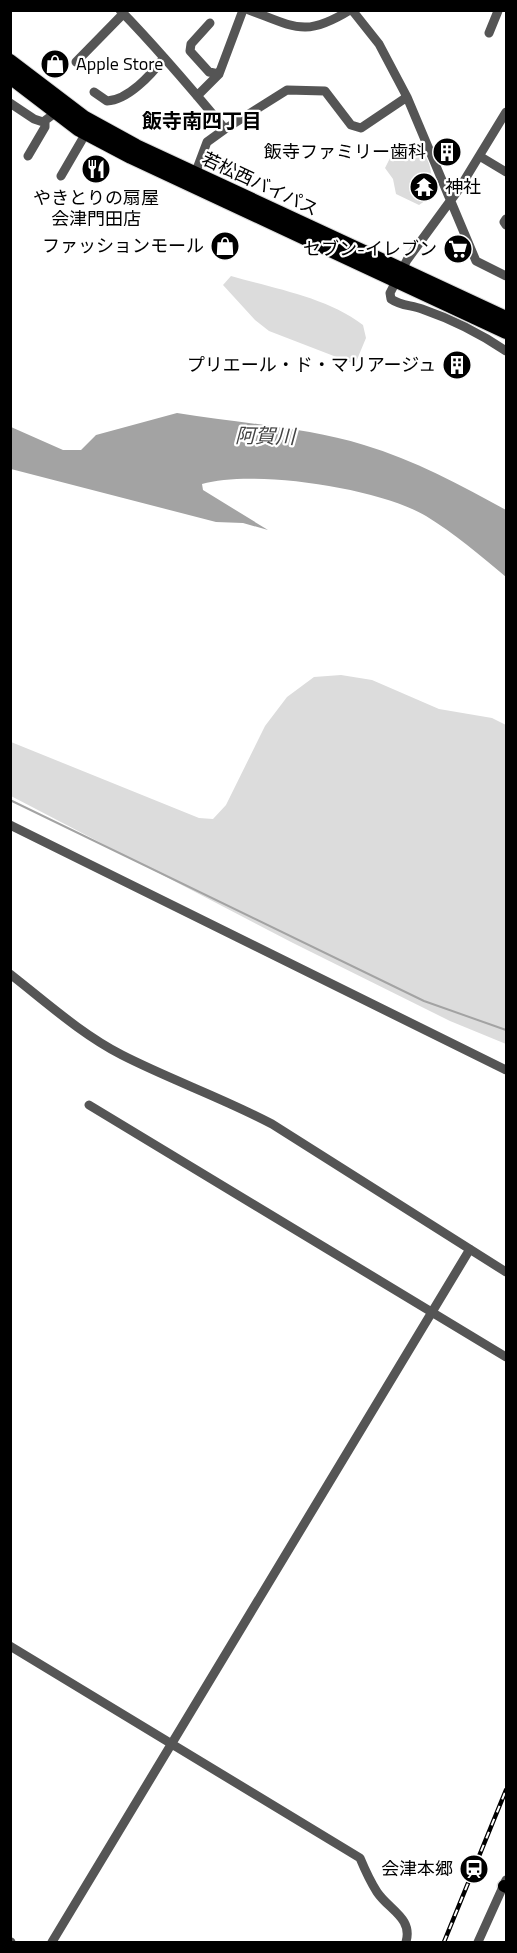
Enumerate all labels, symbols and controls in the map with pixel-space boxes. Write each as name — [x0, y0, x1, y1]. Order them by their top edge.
shop icon: Apple Store — [39, 48, 71, 80]
place label: Apple Store — [76, 50, 163, 77]
district label: 飯寺南四丁目 — [142, 105, 262, 136]
building icon: 飯寺ファミリー歯科 — [431, 136, 463, 168]
place label: 飯寺ファミリー歯科 — [264, 138, 426, 165]
street label: 若松西バイパス — [198, 145, 323, 222]
restaurant icon: やきとりの扇屋 会津門田店 — [80, 153, 112, 185]
temple icon: 神社 — [408, 171, 440, 203]
place label: 神社 — [445, 173, 481, 200]
place label: やきとりの扇屋 会津門田店 — [33, 184, 159, 232]
shop icon: ファッションモール — [209, 230, 241, 262]
place label: ファッションモール — [42, 232, 204, 259]
supermarket icon: セブン-イレブン — [442, 233, 474, 265]
place label: セブン-イレブン — [303, 235, 437, 262]
building icon: プリエール・ド・マリアージュ — [441, 349, 473, 381]
place label: プリエール・ド・マリアージュ — [187, 351, 436, 378]
water label: 阿賀川 — [235, 419, 297, 452]
station icon: 会津本郷 — [458, 1853, 490, 1885]
place label: 会津本郷 — [381, 1855, 453, 1882]

